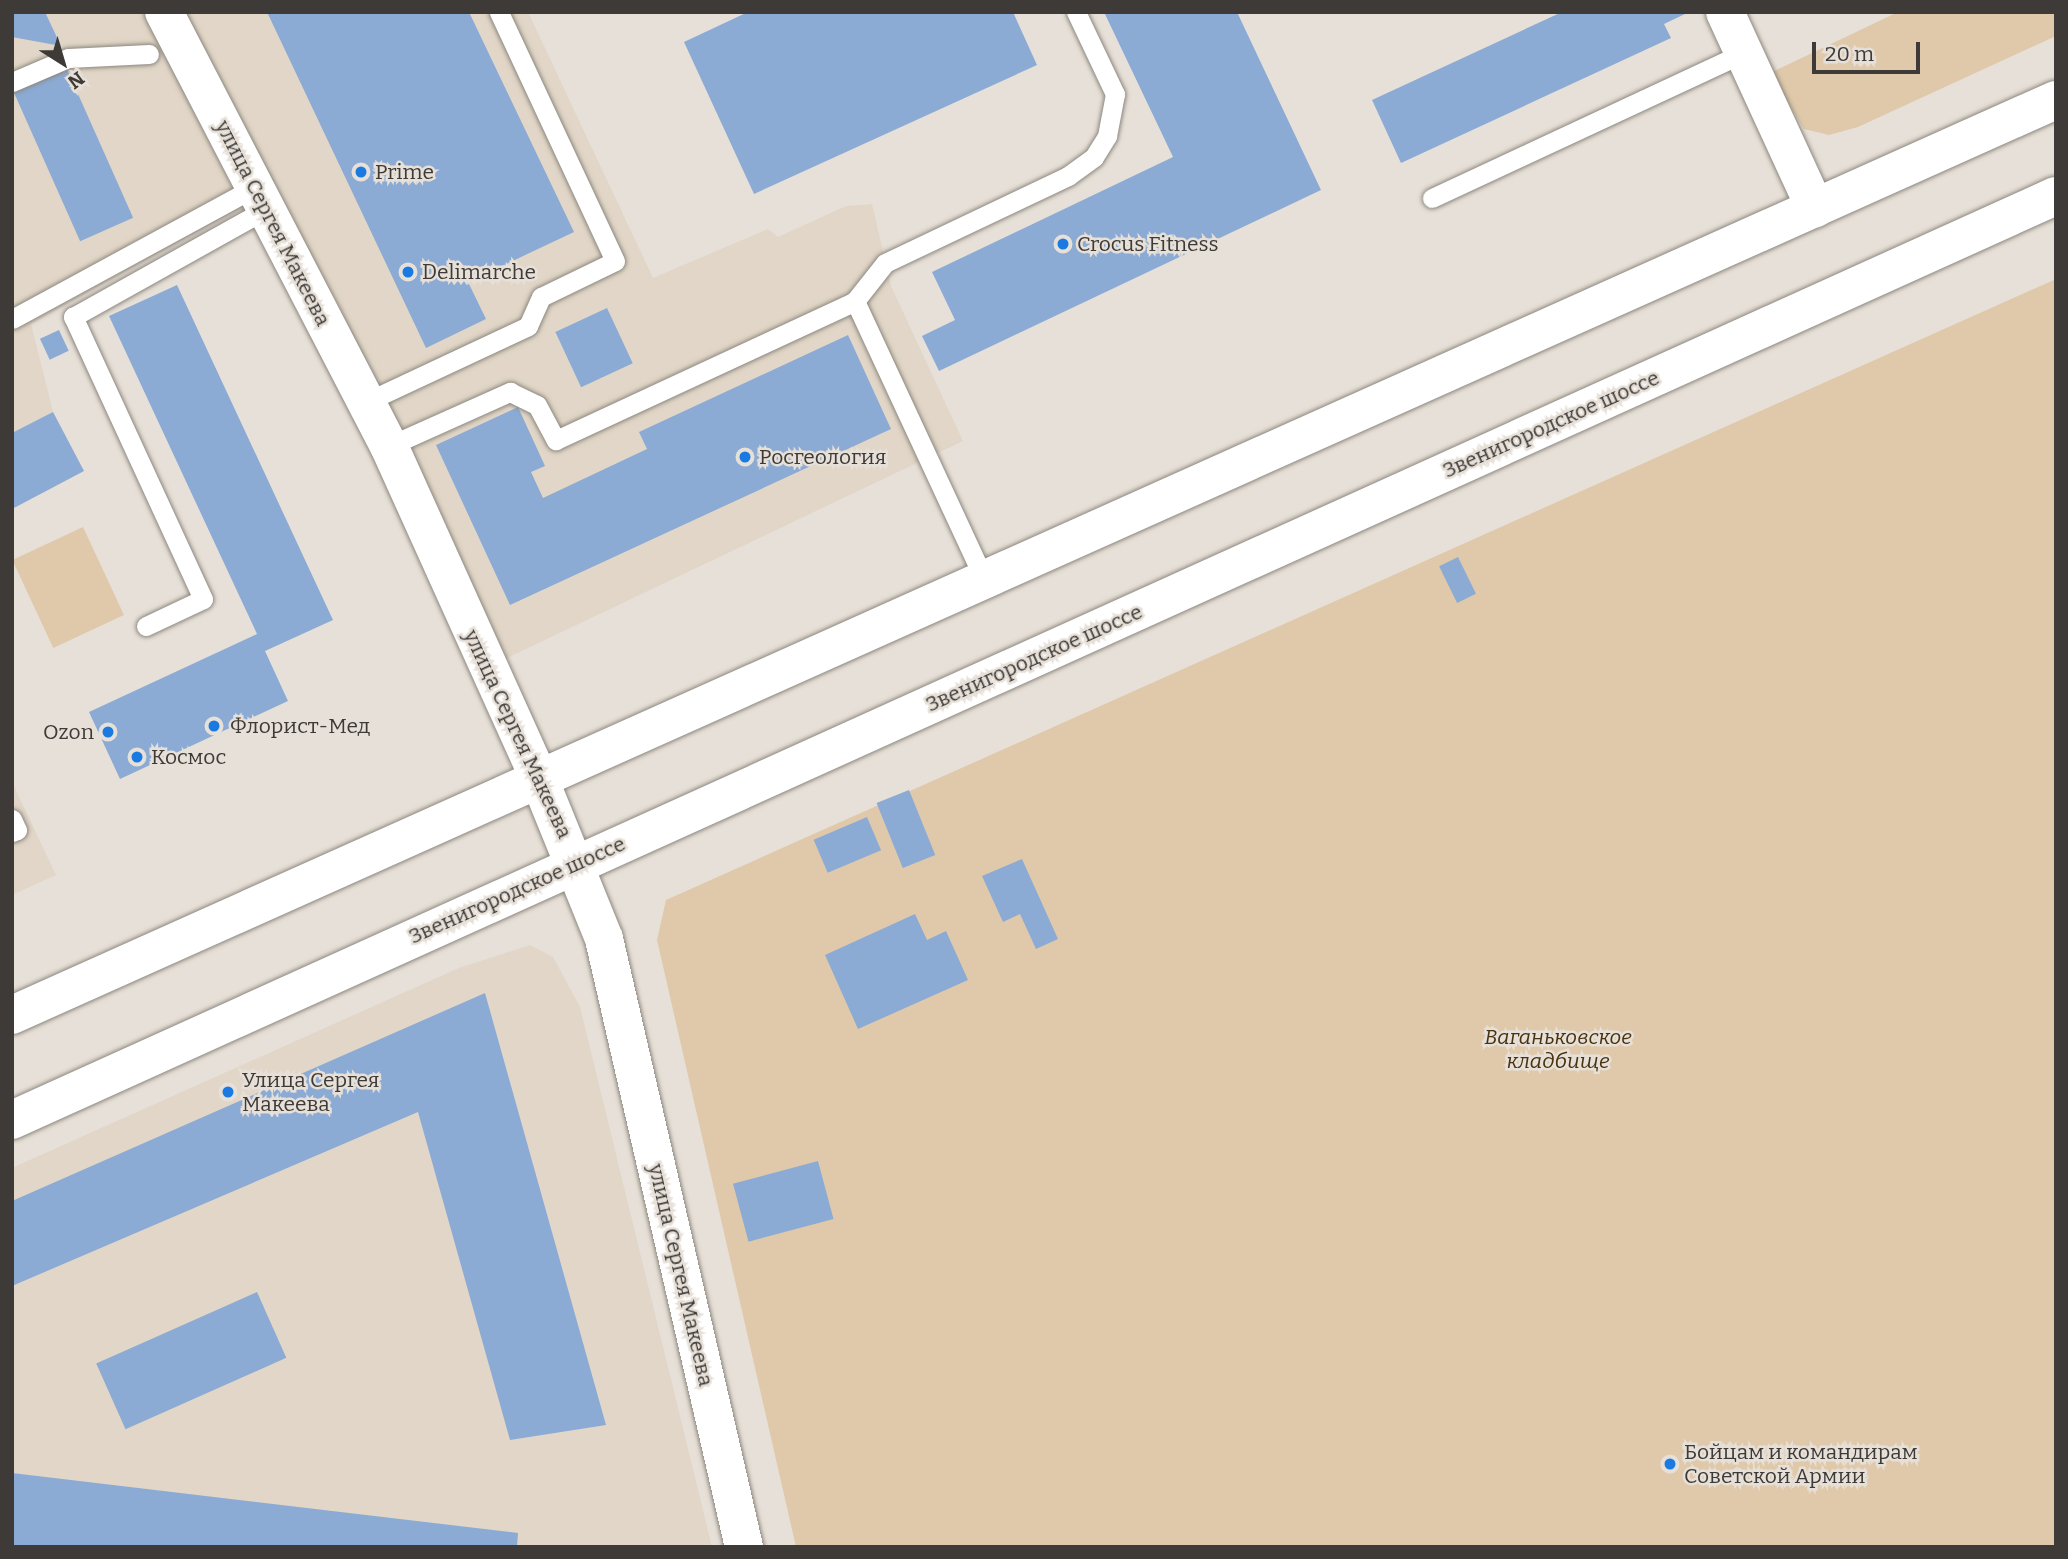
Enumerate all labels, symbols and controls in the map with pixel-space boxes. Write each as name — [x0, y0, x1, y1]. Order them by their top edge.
north arrow — [28, 28, 98, 98]
scale bar — [1816, 28, 1924, 72]
text: 20 m — [1825, 41, 1874, 67]
text: N — [63, 67, 89, 94]
street label: улица Сергея Макеева — [210, 116, 336, 330]
place label: Prime — [375, 159, 434, 185]
marker: Prime — [353, 164, 369, 180]
place label: Crocus Fitness — [1077, 231, 1219, 257]
marker: Crocus Fitness — [1055, 236, 1071, 252]
place label: Delimarche — [422, 259, 536, 285]
marker: Delimarche — [400, 264, 416, 280]
street label: Звенигородское шоссе — [1439, 365, 1663, 483]
place label: Росгеология — [759, 444, 886, 470]
marker: Росгеология — [737, 449, 753, 465]
street label: Звенигородское шоссе — [922, 599, 1146, 717]
street label: улица Сергея Макеева — [459, 626, 577, 842]
place label: Флорист-Мед — [230, 713, 370, 739]
marker: Флорист-Мед — [204, 716, 224, 736]
place label: Ozon — [43, 719, 94, 745]
marker: Ozon — [100, 724, 116, 740]
place label: Космос — [151, 744, 226, 770]
marker: Космос — [129, 749, 145, 765]
street label: Звенигородское шоссе — [405, 831, 629, 949]
park label: Ваганьковское кладбище — [1484, 1024, 1632, 1074]
place label: Улица Сергея Макеева — [242, 1067, 379, 1117]
marker: Улица Сергея Макеева — [220, 1084, 236, 1100]
street label: улица Сергея Макеева — [643, 1161, 719, 1389]
place label: Бойцам и командирам Советской Армии — [1684, 1439, 1918, 1489]
marker: Бойцам и командирам Советской Армии — [1662, 1456, 1678, 1472]

